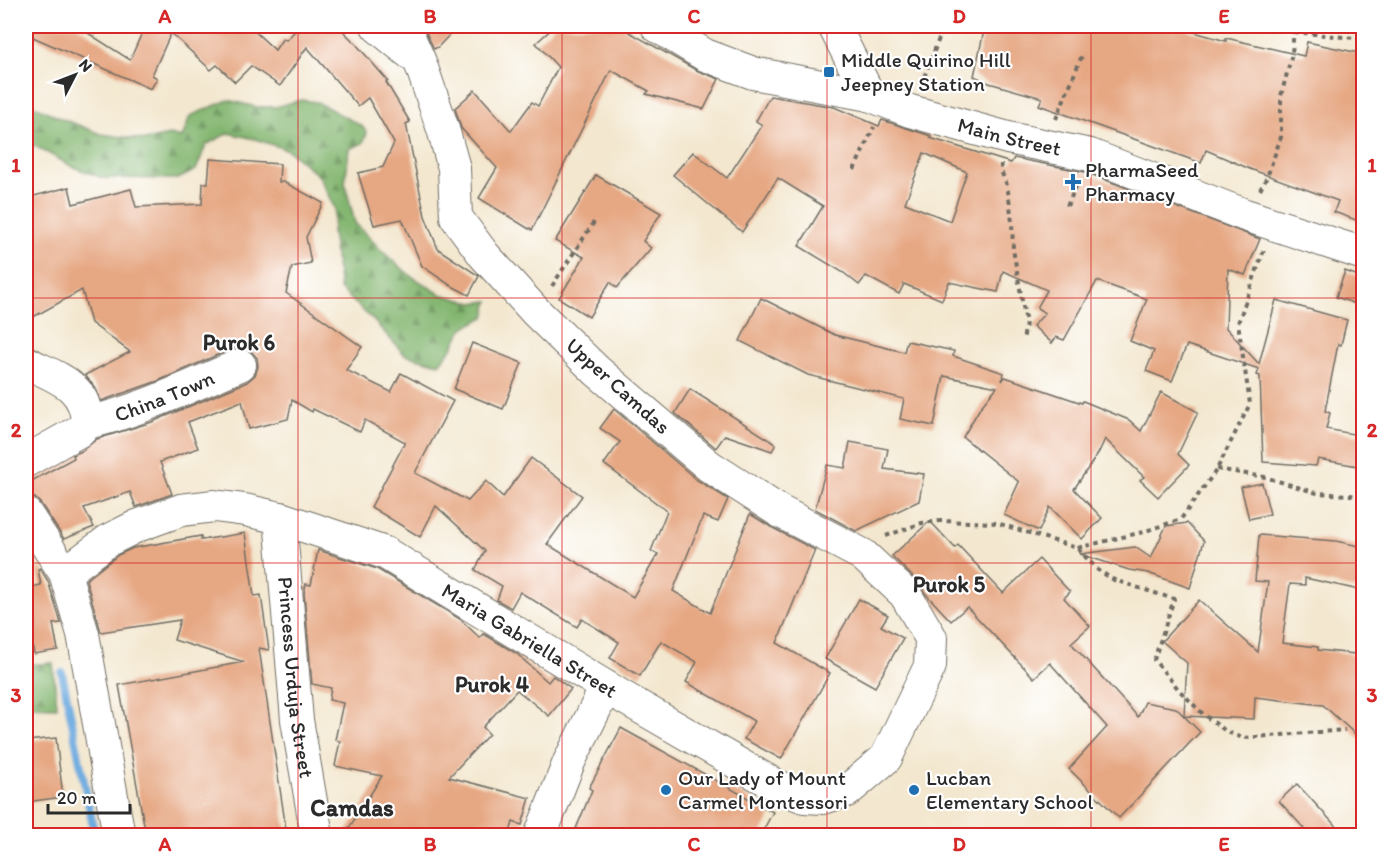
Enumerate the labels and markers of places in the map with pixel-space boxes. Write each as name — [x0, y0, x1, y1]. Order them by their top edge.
place label: Middle Quirino Hill Jeepney Station — [841, 47, 1011, 96]
marker: Middle Quirino Hill Jeepney Station — [822, 65, 836, 79]
place label: PharmaSeed Pharmacy — [1085, 157, 1199, 206]
marker: PharmaSeed Pharmacy — [1066, 175, 1080, 189]
place label: Our Lady of Mount Carmel Montessori — [678, 765, 848, 814]
place label: Lucban Elementary School — [926, 765, 1094, 814]
marker: Our Lady of Mount Carmel Montessori — [659, 783, 673, 797]
marker: Lucban Elementary School — [907, 783, 921, 797]

